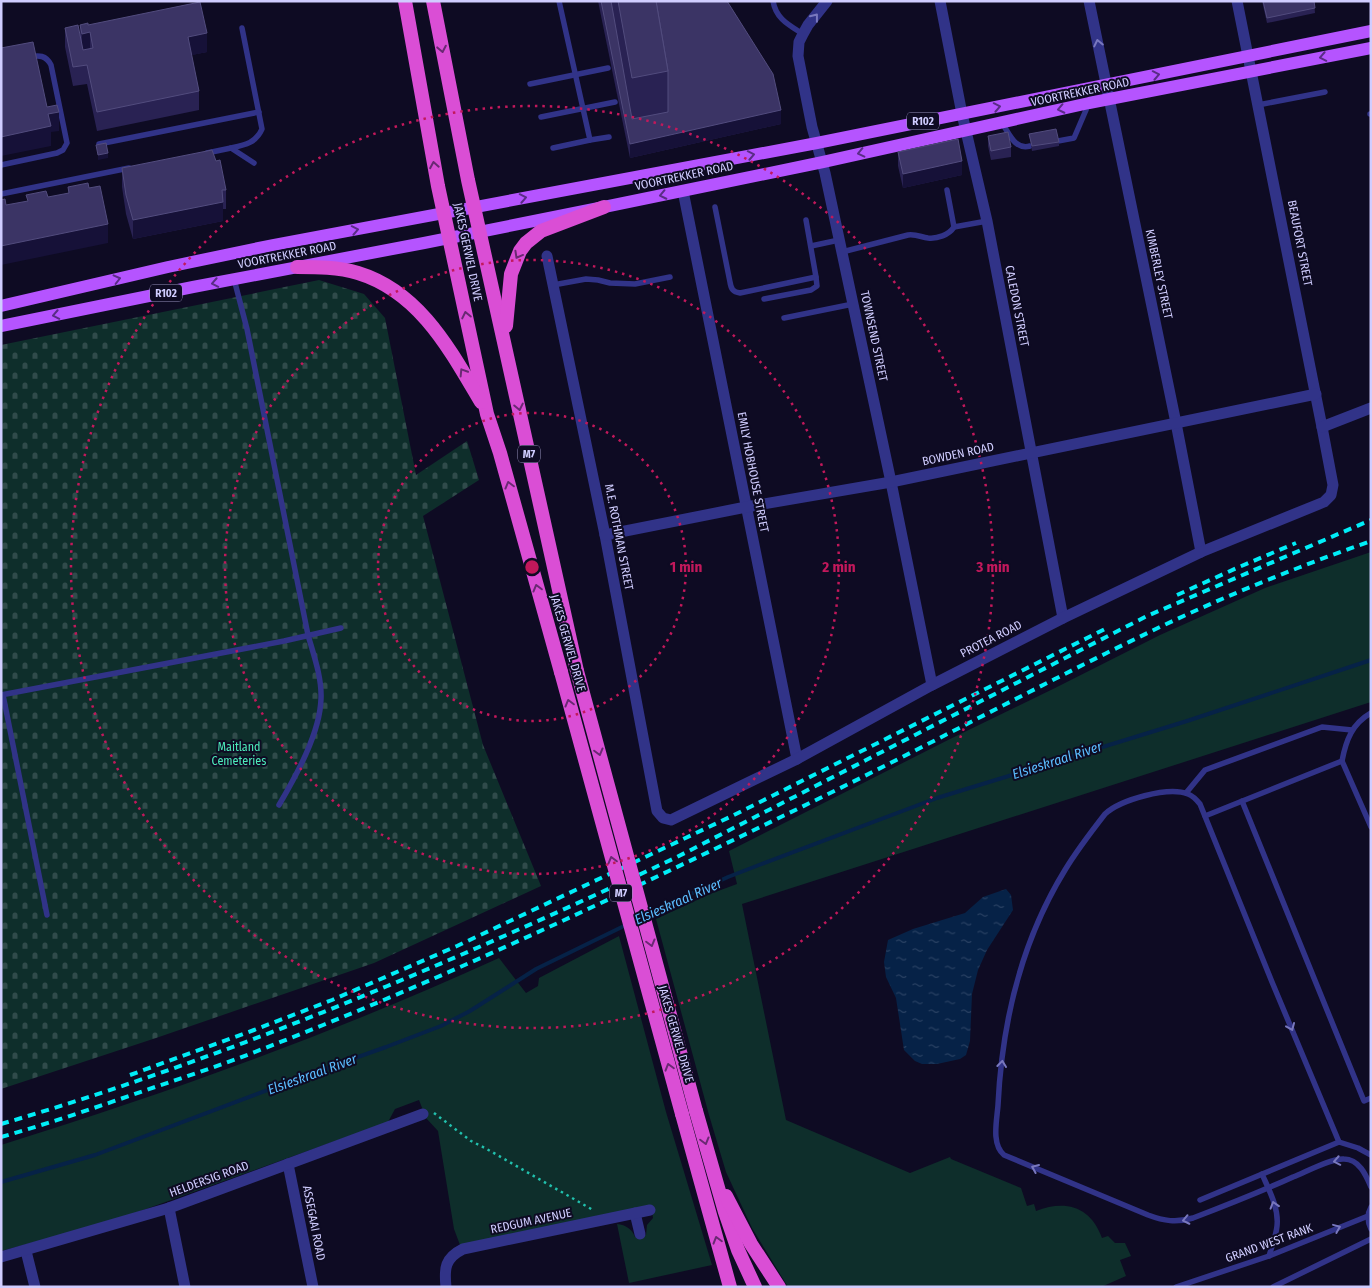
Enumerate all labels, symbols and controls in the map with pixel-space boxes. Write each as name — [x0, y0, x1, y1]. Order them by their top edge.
one-way arrow — [809, 14, 817, 23]
one-way arrow — [1093, 39, 1104, 47]
one-way arrow — [437, 45, 447, 53]
one-way arrow — [1318, 52, 1327, 62]
one-way arrow — [1151, 70, 1160, 80]
street label: VOORTREKKER ROAD — [1030, 75, 1130, 109]
one-way arrow — [992, 102, 1001, 112]
one-way arrow — [1056, 104, 1065, 114]
road number: R102 — [907, 112, 939, 130]
one-way arrow — [857, 147, 866, 158]
one-way arrow — [747, 150, 756, 160]
street label: VOORTREKKER ROAD — [634, 159, 734, 193]
one-way arrow — [430, 161, 440, 169]
one-way arrow — [659, 189, 668, 199]
one-way arrow — [518, 193, 527, 203]
street label: BEAUFORT STREET — [1285, 199, 1315, 288]
street label: JAKES GERWEL DRIVE — [451, 201, 485, 303]
one-way arrow — [351, 225, 359, 235]
street label: KIMBERLEY STREET — [1143, 228, 1175, 320]
street label: VOORTREKKER ROAD — [237, 239, 337, 271]
one-way arrow — [514, 250, 524, 259]
street label: CALEDON STREET — [1002, 264, 1032, 348]
one-way arrow — [112, 275, 120, 285]
one-way arrow — [211, 277, 220, 287]
road number: R102 — [150, 284, 182, 302]
street label: TOWNSEND STREET — [858, 289, 891, 383]
one-way arrow — [51, 309, 60, 320]
one-way arrow — [461, 310, 472, 319]
one-way arrow — [459, 368, 469, 377]
one-way arrow — [513, 402, 524, 411]
street label: EMILY HOBHOUSE STREET — [734, 411, 772, 534]
street label: BOWDEN ROAD — [921, 440, 995, 468]
road number: M7 — [518, 446, 540, 462]
one-way arrow — [504, 481, 514, 489]
street label: M.E. ROTHMAN STREET — [602, 483, 636, 592]
centre of rings — [523, 558, 541, 576]
text: 1 min — [670, 558, 702, 576]
text: 2 min — [821, 558, 856, 576]
text: 3 min — [975, 558, 1010, 576]
one-way arrow — [533, 584, 543, 592]
street label: JAKES GERWEL DRIVE — [547, 593, 589, 694]
street label: PROTEA ROAD — [958, 617, 1024, 661]
one-way arrow — [565, 699, 575, 707]
water label: Elsieskraal River — [1010, 738, 1105, 783]
park label: Maitland Cemeteries — [212, 740, 266, 768]
one-way arrow — [593, 748, 604, 756]
one-way arrow — [607, 855, 618, 864]
water label: Elsieskraal River — [632, 874, 726, 928]
road number: M7 — [610, 884, 632, 901]
one-way arrow — [645, 938, 655, 946]
street label: JAKES GERWEL DRIVE — [655, 984, 697, 1085]
one-way arrow — [1284, 1022, 1295, 1031]
water label: Elsieskraal River — [265, 1050, 360, 1098]
one-way arrow — [996, 1060, 1007, 1068]
one-way arrow — [665, 1063, 675, 1071]
one-way arrow — [699, 1136, 709, 1145]
one-way arrow — [1333, 1155, 1342, 1165]
street label: HELDERSIG ROAD — [168, 1158, 251, 1200]
one-way arrow — [1031, 1164, 1039, 1174]
street label: ASSEGAAI ROAD — [300, 1184, 328, 1262]
one-way arrow — [1270, 1201, 1280, 1210]
street label: REDGUM AVENUE — [489, 1206, 573, 1236]
one-way arrow — [1182, 1214, 1191, 1224]
street label: GRAND WEST RANK — [1223, 1220, 1315, 1265]
one-way arrow — [1332, 1224, 1340, 1234]
one-way arrow — [712, 1236, 722, 1244]

